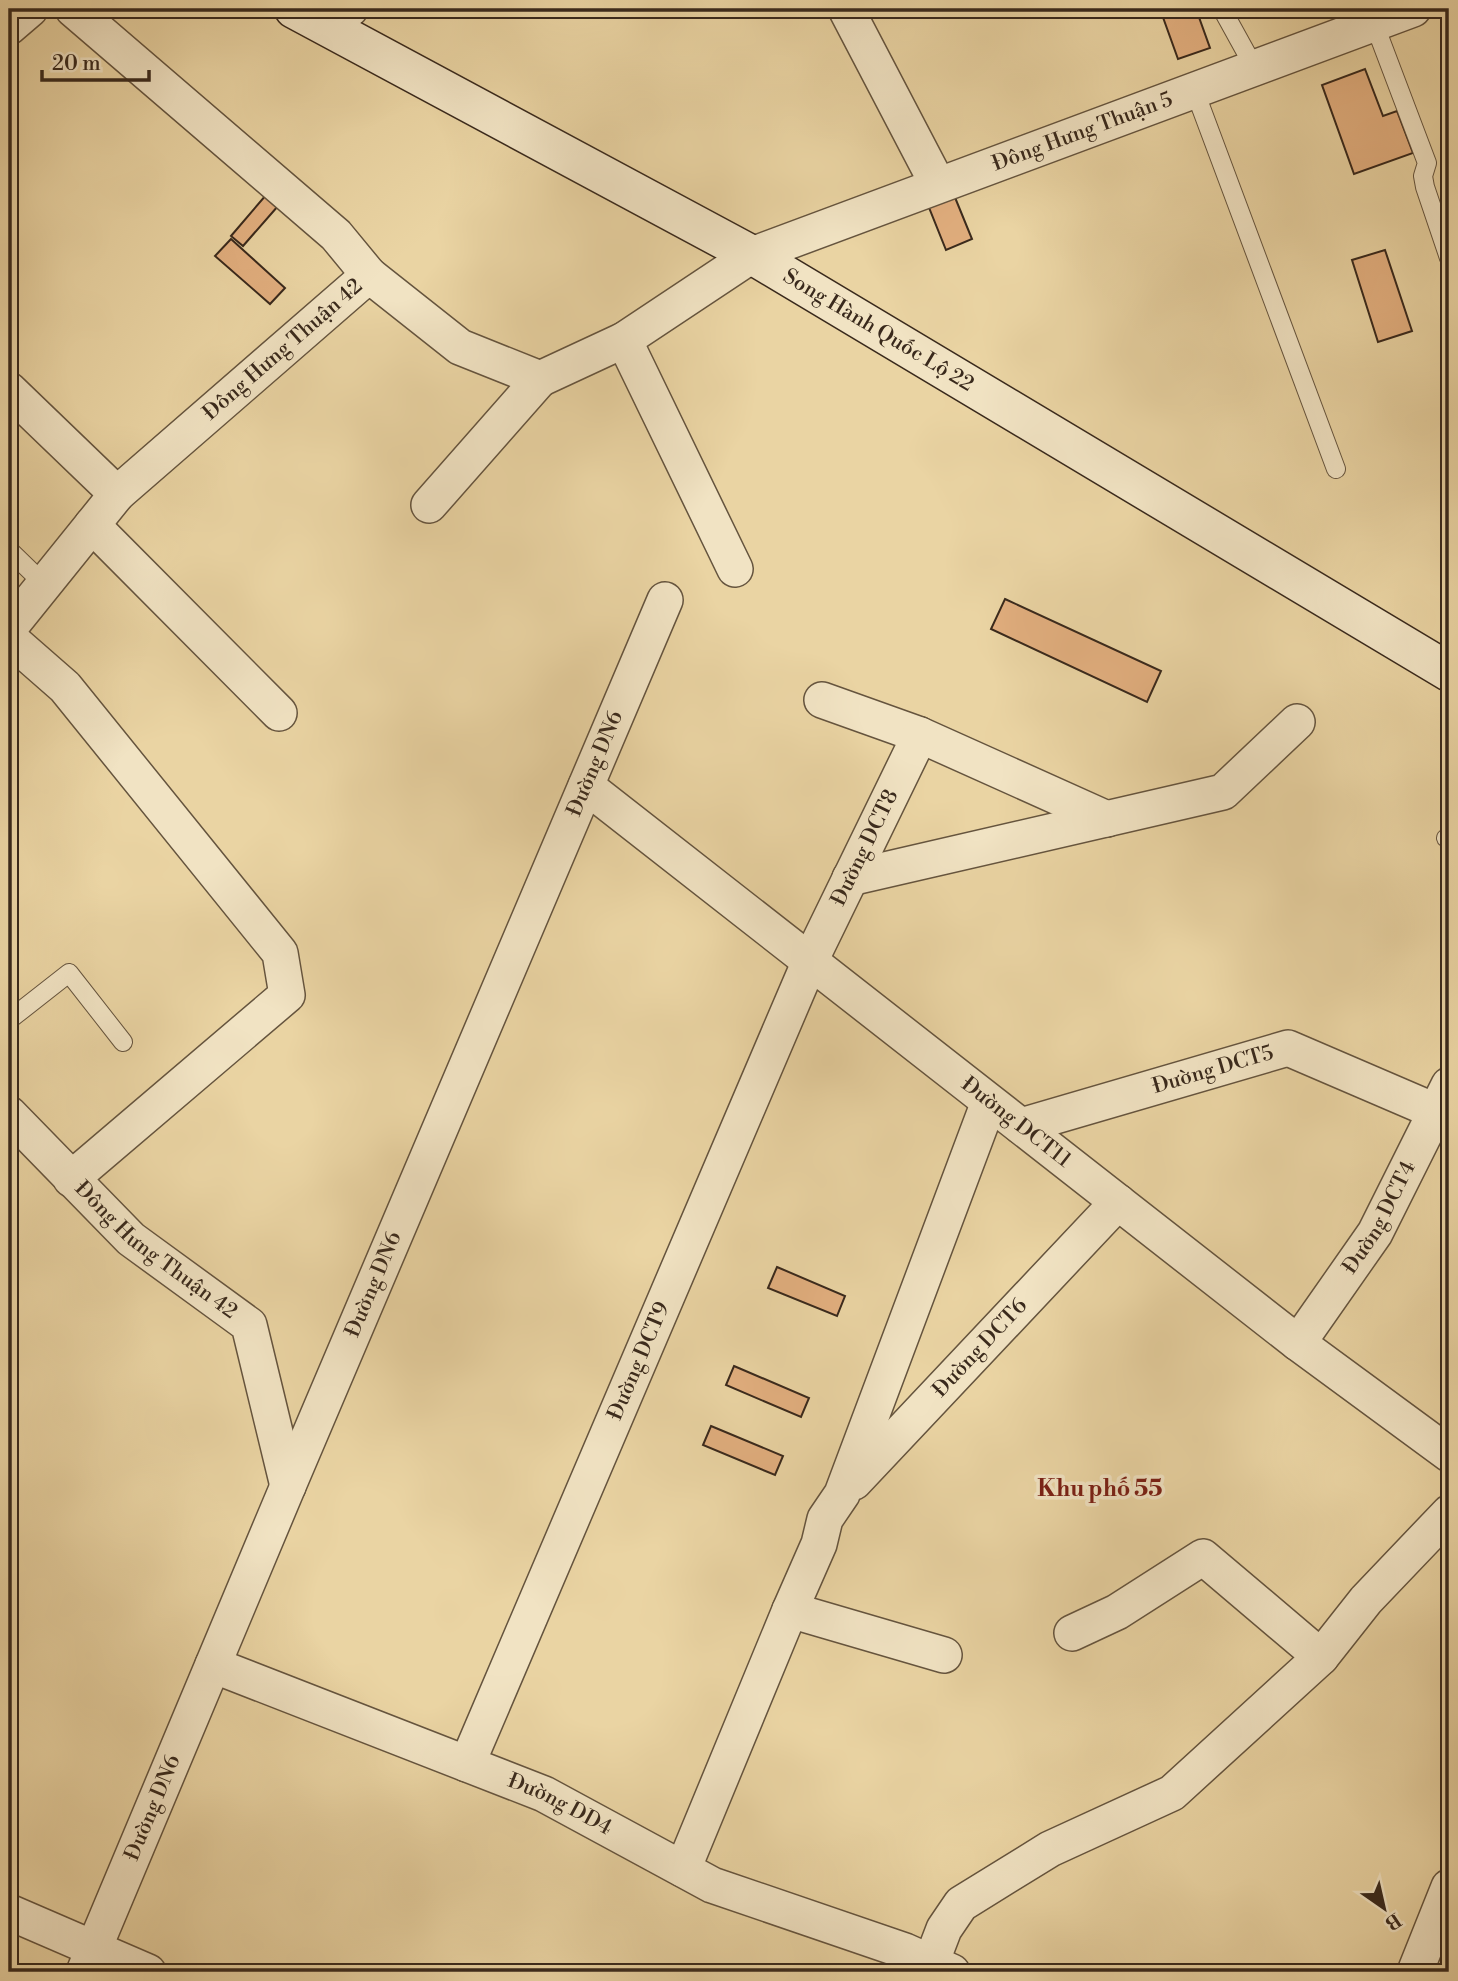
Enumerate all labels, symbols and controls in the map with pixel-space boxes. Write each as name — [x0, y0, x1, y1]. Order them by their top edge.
scale bar — [42, 38, 149, 82]
text: 20 m — [52, 51, 101, 77]
street label: Đông Hưng Thuận 5 — [989, 87, 1176, 177]
street label: Song Hành Quốc Lộ 22 — [778, 263, 978, 398]
street label: Đông Hưng Thuận 42 — [198, 273, 368, 426]
street label: Đường DN6 — [561, 707, 629, 820]
street label: Đường DCT8 — [826, 785, 904, 910]
street label: Đường DCT5 — [1149, 1040, 1277, 1100]
street label: Đường DCT11 — [956, 1071, 1076, 1173]
street label: Đường DCT4 — [1337, 1157, 1422, 1279]
street label: Đông Hưng Thuận 42 — [69, 1176, 242, 1325]
street label: Đường DN6 — [340, 1228, 408, 1341]
street label: Đường DCT6 — [927, 1293, 1033, 1403]
street label: Đường DCT9 — [602, 1298, 676, 1424]
district label: Khu phố 55 — [1037, 1475, 1163, 1503]
street label: Đường DN6 — [119, 1751, 187, 1865]
street label: Đường DD4 — [504, 1768, 616, 1841]
north arrow — [1350, 1872, 1420, 1942]
text: B — [1380, 1907, 1406, 1935]

